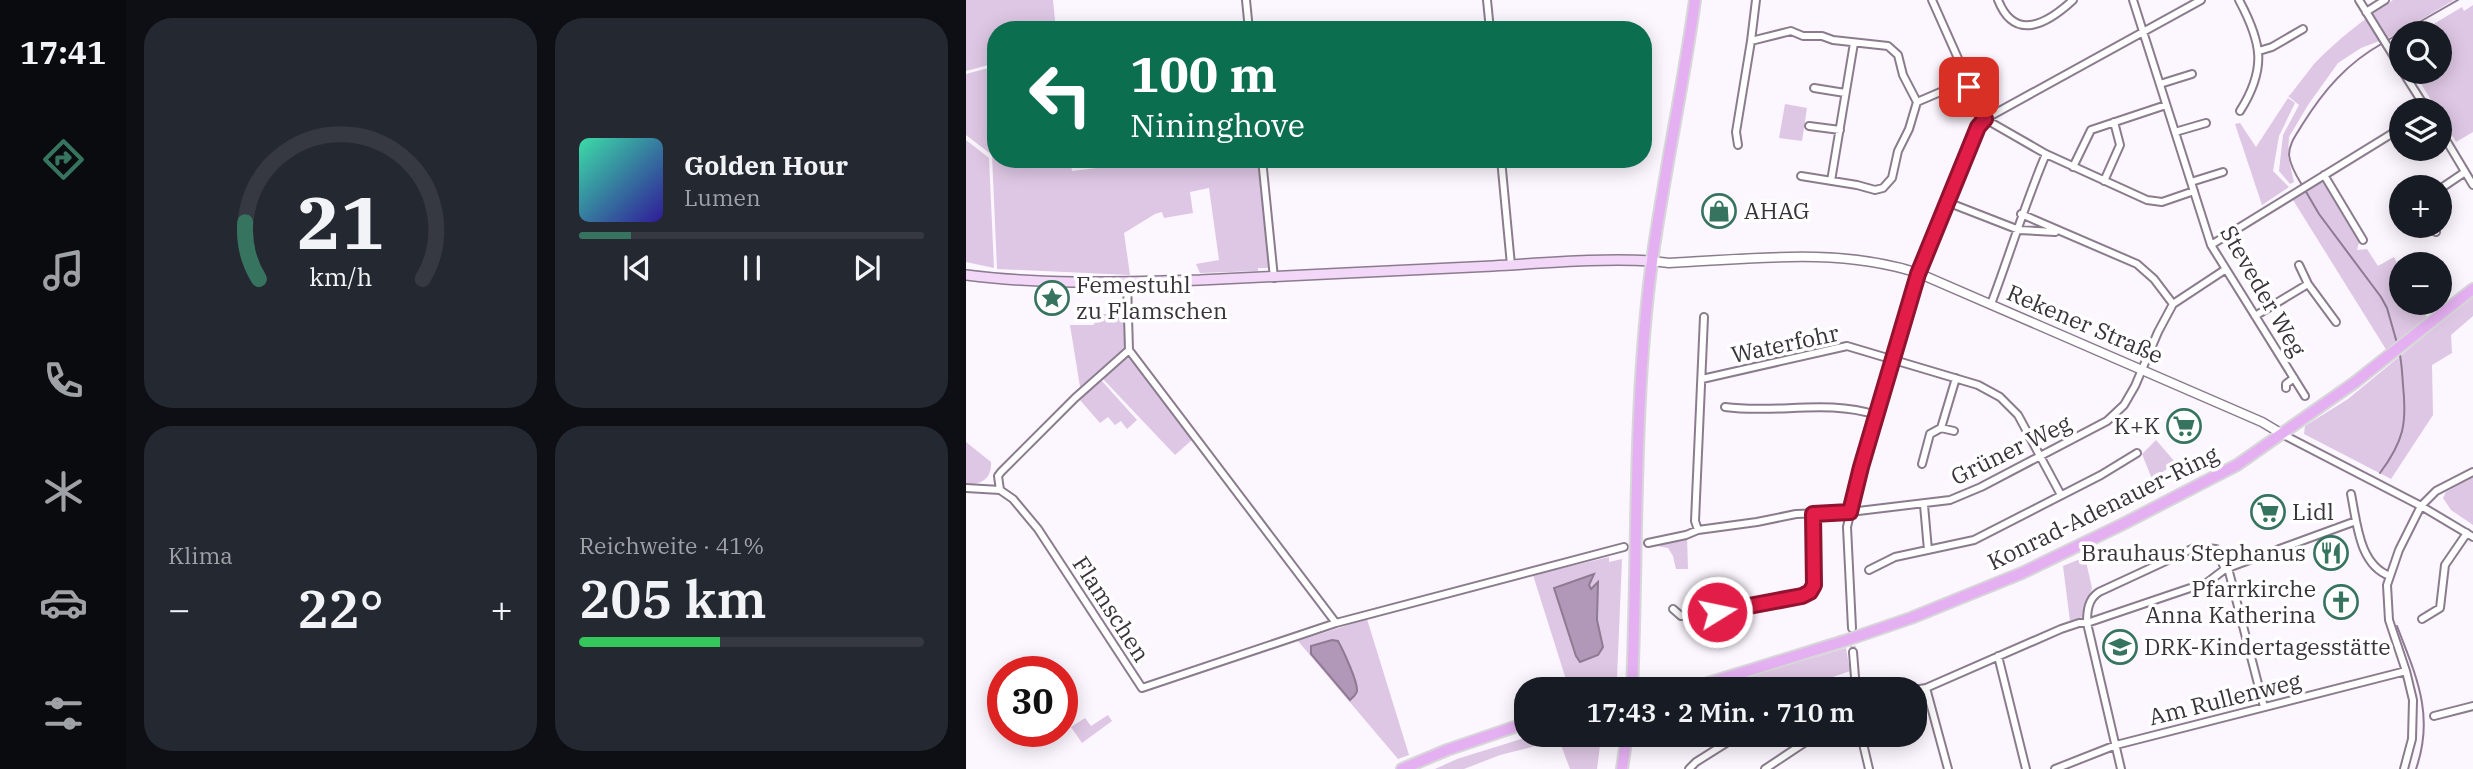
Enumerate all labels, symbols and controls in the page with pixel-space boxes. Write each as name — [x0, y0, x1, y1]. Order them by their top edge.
map controls — [2389, 21, 2452, 315]
button: search — [2389, 21, 2452, 84]
text: 17:41 — [20, 31, 106, 73]
text: 100 m — [1130, 42, 1277, 105]
icon: left — [1015, 49, 1106, 140]
pin — [1939, 57, 1999, 117]
icon: arrive — [1950, 68, 1988, 106]
button: layers — [2389, 98, 2452, 161]
text: Nininghove — [1130, 104, 1305, 146]
icon: directions — [39, 135, 88, 184]
text: Golden Hour — [684, 148, 848, 182]
text: 21 — [297, 174, 384, 269]
button: + — [2389, 175, 2452, 238]
text: Lumen — [684, 182, 761, 212]
shop icon: AHAG — [1700, 192, 1738, 230]
place label: AHAG — [1744, 195, 1810, 225]
street label: Steveder Weg — [2214, 220, 2314, 362]
icon: music — [39, 246, 88, 295]
icon: previous — [618, 249, 656, 287]
icon: pause — [733, 249, 771, 287]
icon: next — [848, 249, 886, 287]
button: − — [2389, 252, 2452, 315]
text: km/h — [309, 260, 372, 293]
place label: Femestuhl zu Flamschen — [1076, 269, 1228, 325]
street label: Rekener Straße — [2003, 277, 2168, 369]
place icon: Femestuhl zu Flamschen — [1033, 279, 1071, 317]
street label: Waterfohr — [1728, 317, 1841, 369]
icon: phone — [39, 356, 88, 405]
street label: Grüner Weg — [1946, 407, 2076, 491]
supermarket icon: K+K — [2165, 407, 2203, 445]
place label: K+K — [2114, 410, 2160, 440]
street label: Konrad-Adenauer-Ring — [1982, 438, 2223, 576]
icon: climate — [39, 467, 88, 516]
supermarket icon: Lidl — [2249, 493, 2287, 531]
place label: Lidl — [2292, 496, 2334, 526]
text: Reichweite · 41% — [579, 530, 764, 560]
restaurant icon: Brauhaus Stephanus — [2312, 534, 2350, 572]
place label: Brauhaus Stephanus — [2081, 537, 2306, 567]
text: Klima — [168, 540, 233, 570]
street label: Flamschen — [1067, 550, 1157, 667]
text: 205 km — [579, 565, 767, 632]
place label: Pfarrkirche Anna Katherina — [2145, 573, 2316, 629]
text: 22° — [297, 575, 384, 642]
position arrow — [1680, 575, 1754, 649]
icon: car — [39, 578, 88, 627]
church icon: Pfarrkirche Anna Katherina — [2322, 583, 2360, 621]
text: − — [168, 584, 191, 633]
text: + — [490, 584, 513, 633]
school or university icon: DRK-Kindertagesstätte — [2101, 628, 2139, 666]
place label: DRK-Kindertagesstätte — [2144, 631, 2391, 661]
speed limit sign: 30 — [987, 656, 1078, 747]
street label: Am Rullenweg — [2146, 665, 2304, 731]
icon: filters — [39, 689, 88, 738]
text: 17:43 · 2 Min. · 710 m — [1587, 695, 1854, 729]

